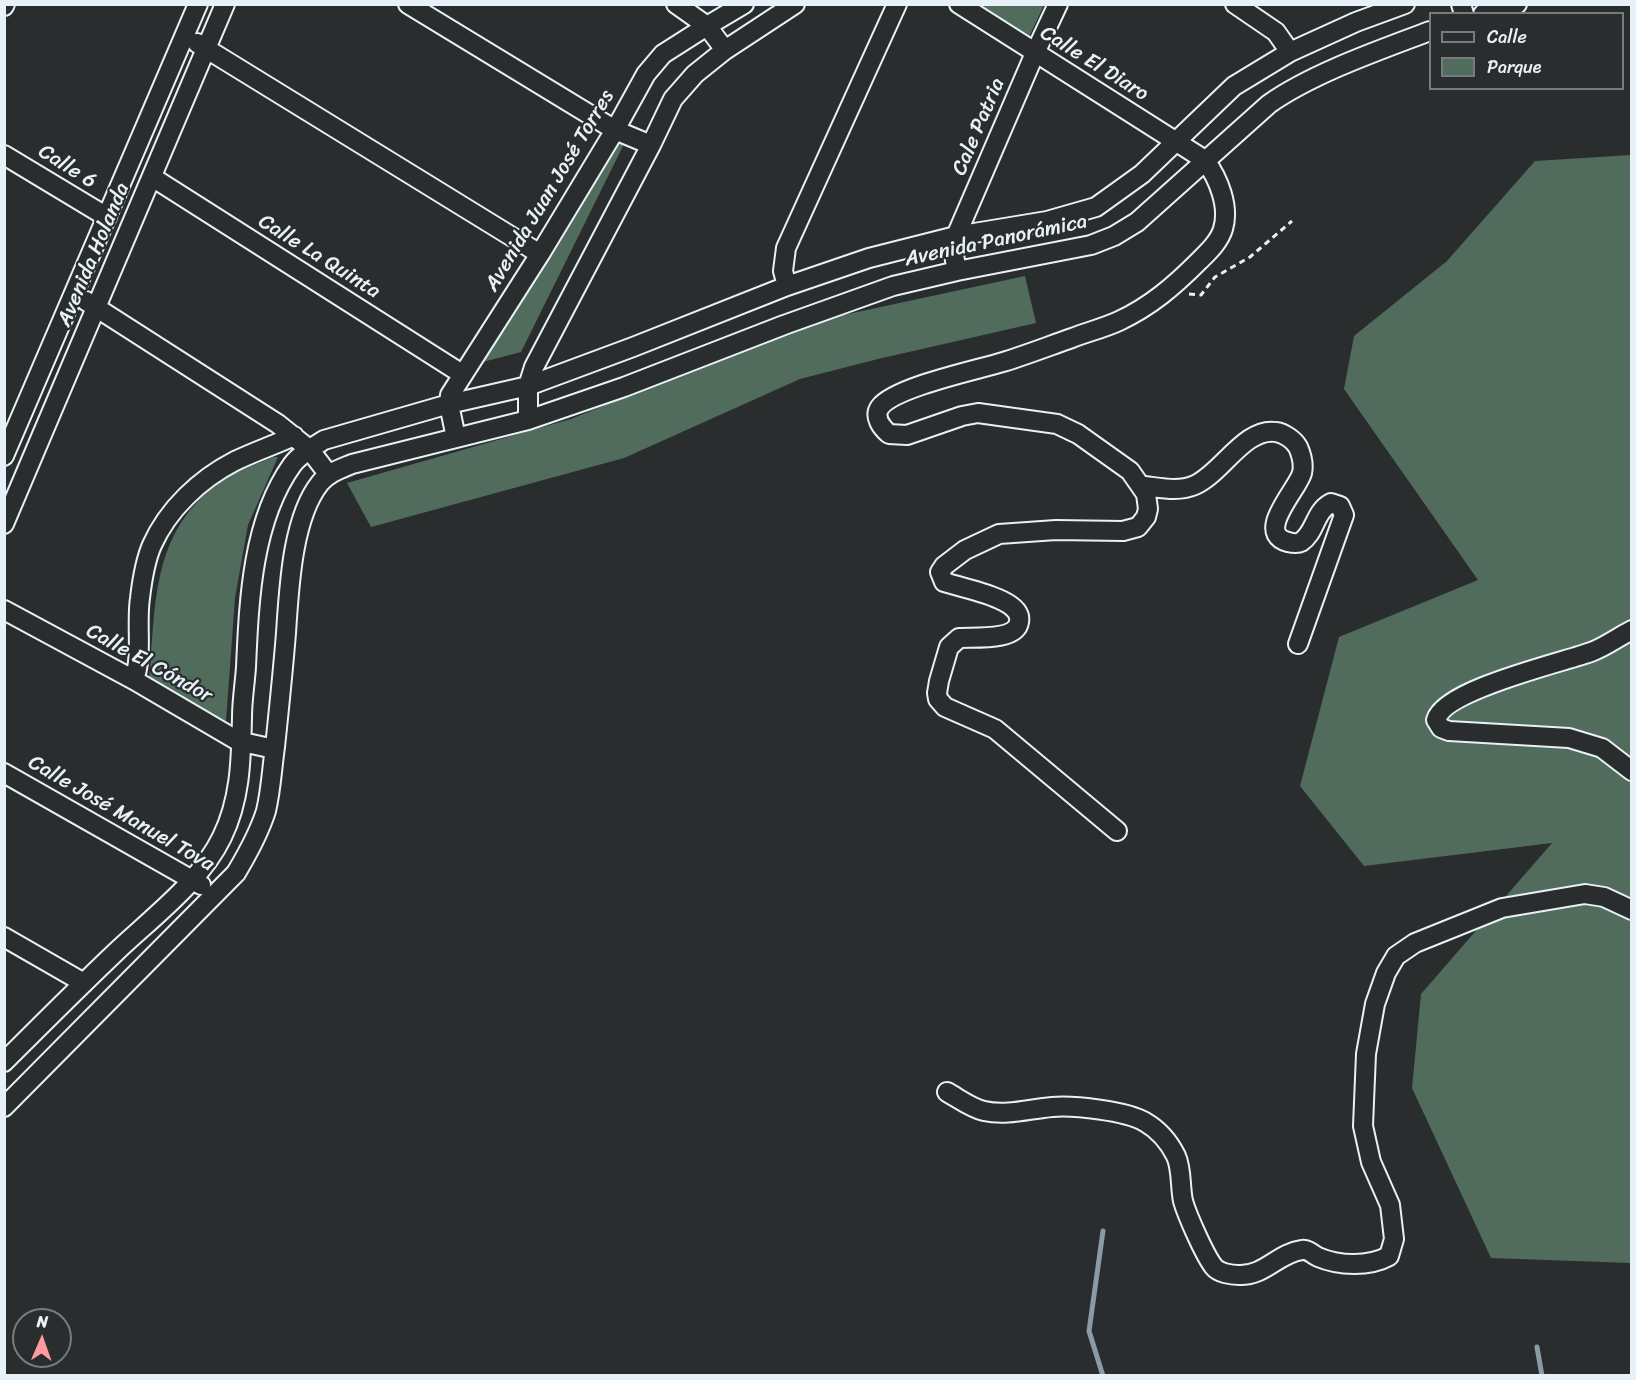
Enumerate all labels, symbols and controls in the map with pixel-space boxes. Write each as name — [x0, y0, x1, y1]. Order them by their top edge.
legend — [1429, 12, 1624, 90]
street label: Calle El Diaro — [1035, 21, 1153, 107]
text: Calle — [1487, 21, 1527, 53]
text: Parque — [1487, 51, 1541, 83]
street label: Cale Patria — [947, 75, 1011, 179]
street label: Avenida Juan José Torres — [480, 86, 620, 296]
street label: Calle 6 — [33, 139, 101, 195]
street label: Avenida Holanda — [52, 179, 136, 331]
street label: Calle La Quinta — [253, 209, 385, 305]
street label: Avenida Panorámica — [902, 209, 1090, 273]
street label: Calle El Cóndor — [81, 619, 217, 709]
street label: Calle José Manuel Tova — [23, 750, 219, 878]
text: N — [37, 1307, 49, 1336]
north arrow — [12, 1308, 72, 1368]

